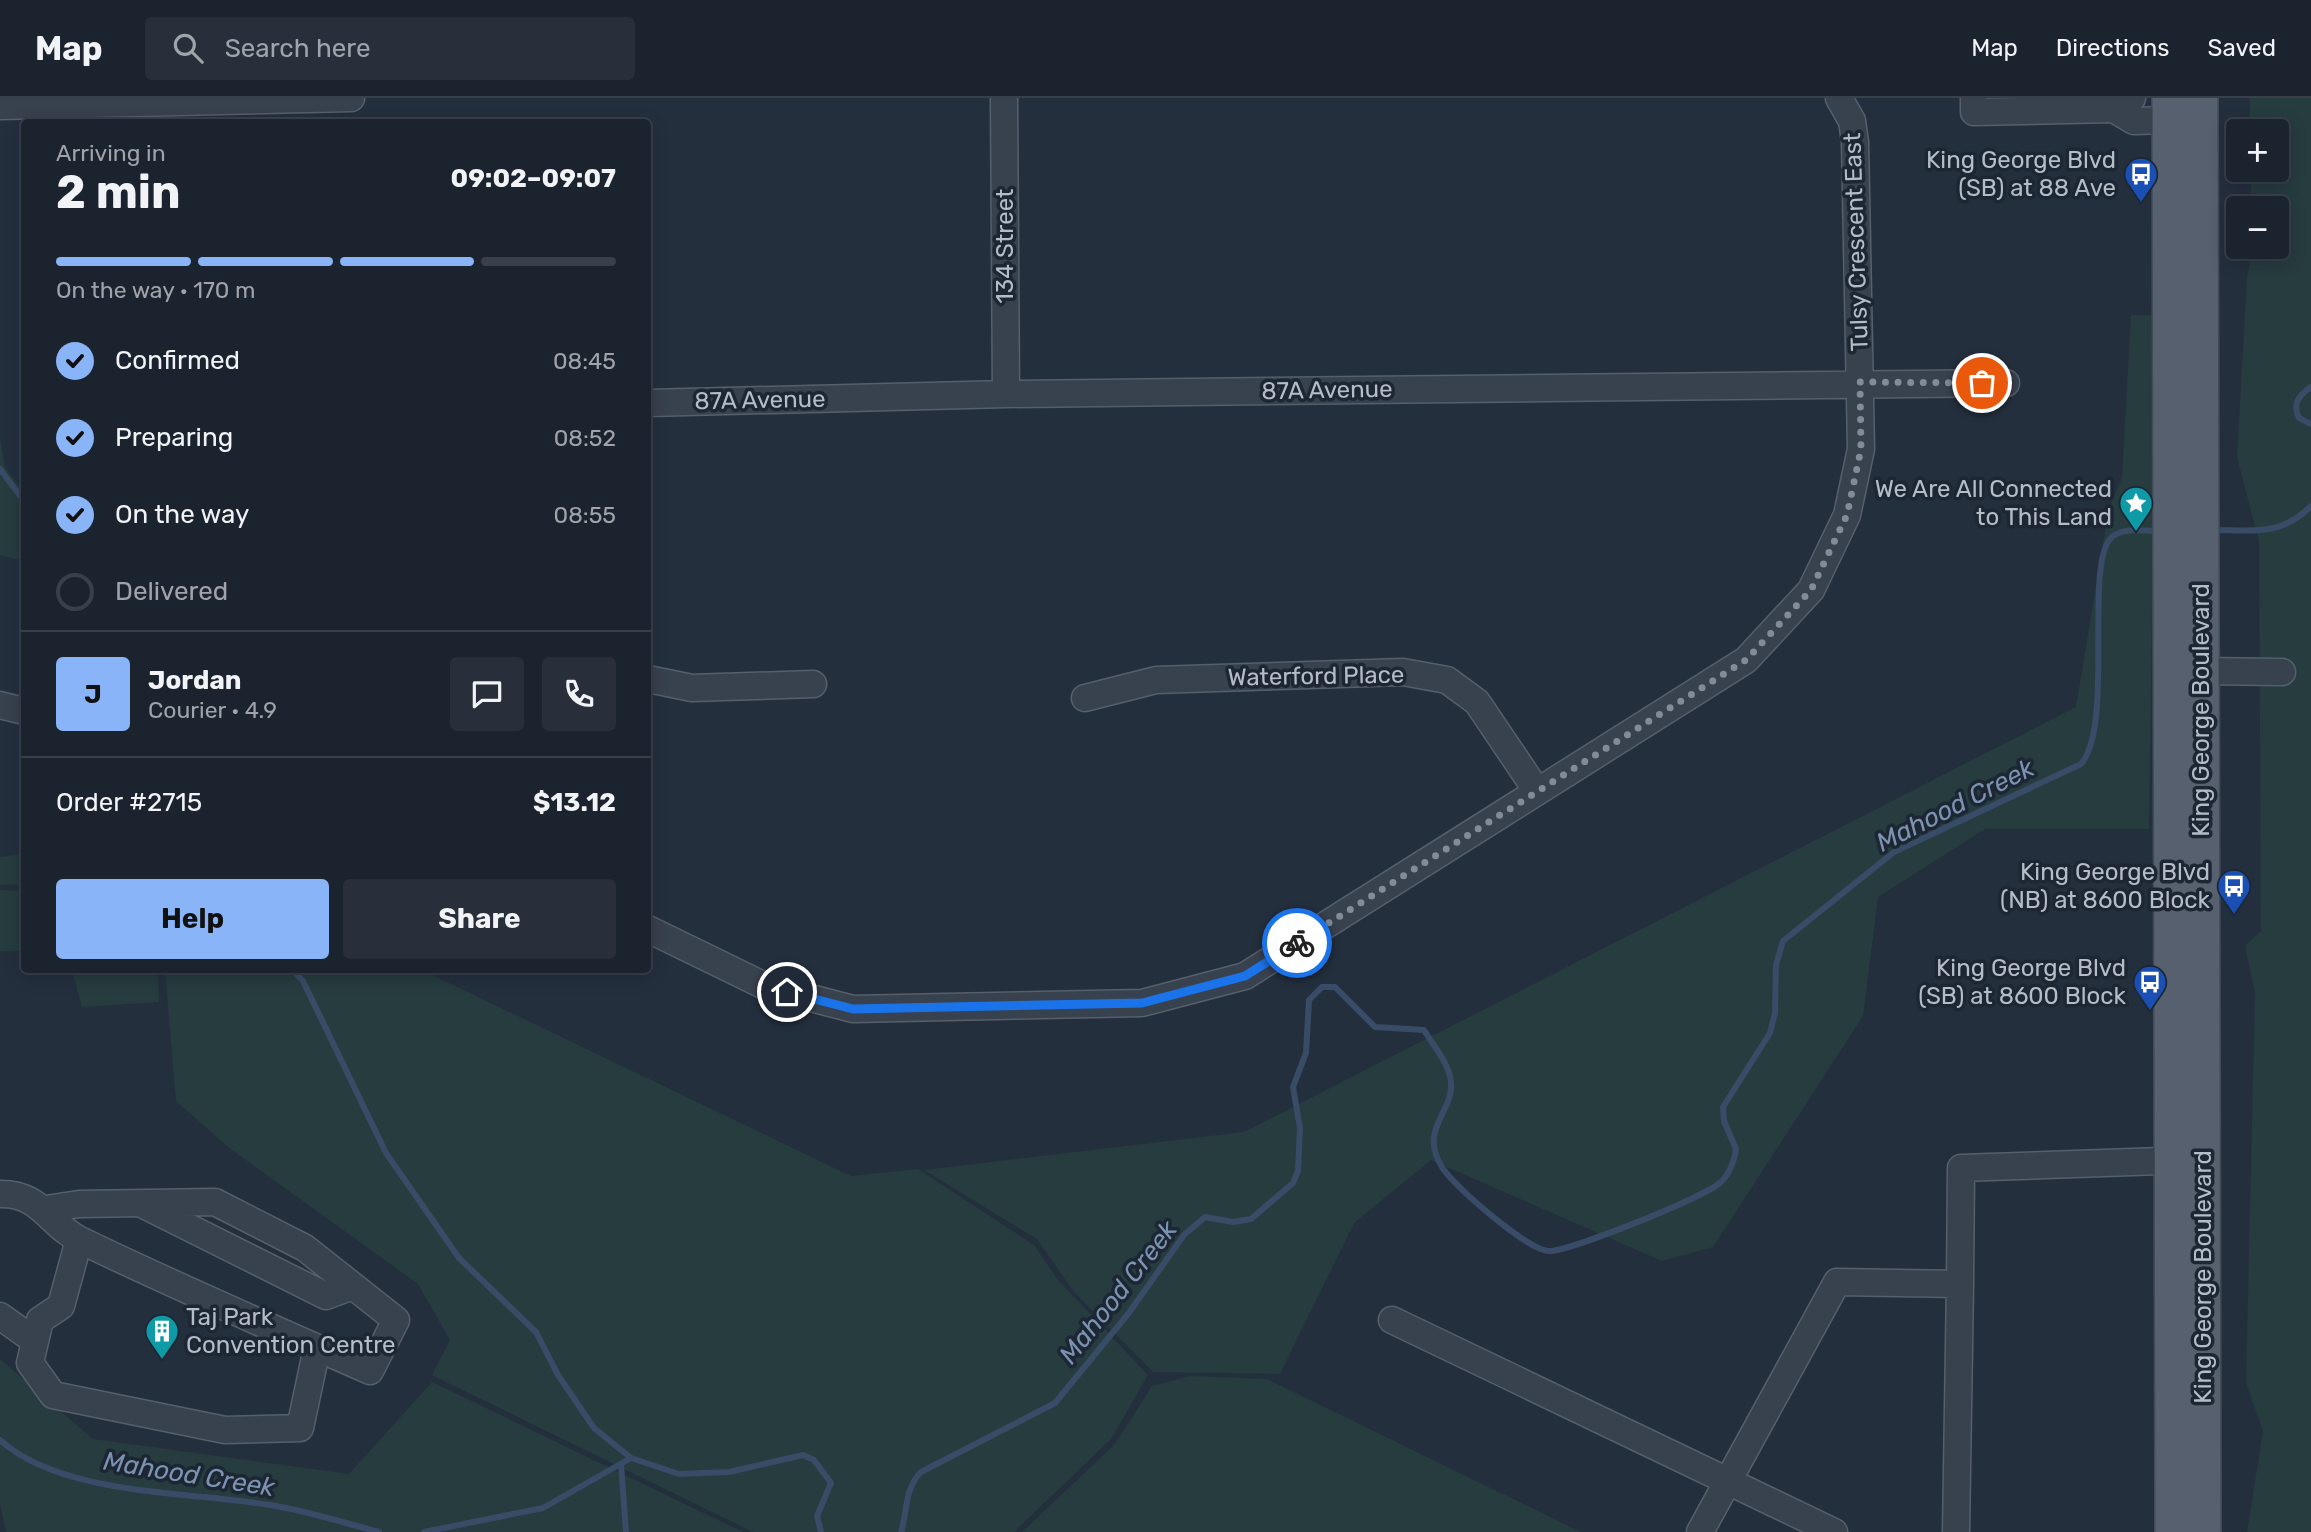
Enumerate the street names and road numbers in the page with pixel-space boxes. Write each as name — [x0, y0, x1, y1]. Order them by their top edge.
street label: Tulsy Crescent East — [1838, 132, 1874, 352]
street label: 134 Street — [991, 189, 1019, 303]
street label: 87A Avenue — [1261, 375, 1393, 405]
street label: 87A Avenue — [694, 385, 826, 415]
street label: King George Boulevard — [2187, 583, 2215, 837]
street label: Waterford Place — [1227, 660, 1405, 692]
street label: King George Boulevard — [2189, 1150, 2217, 1404]

